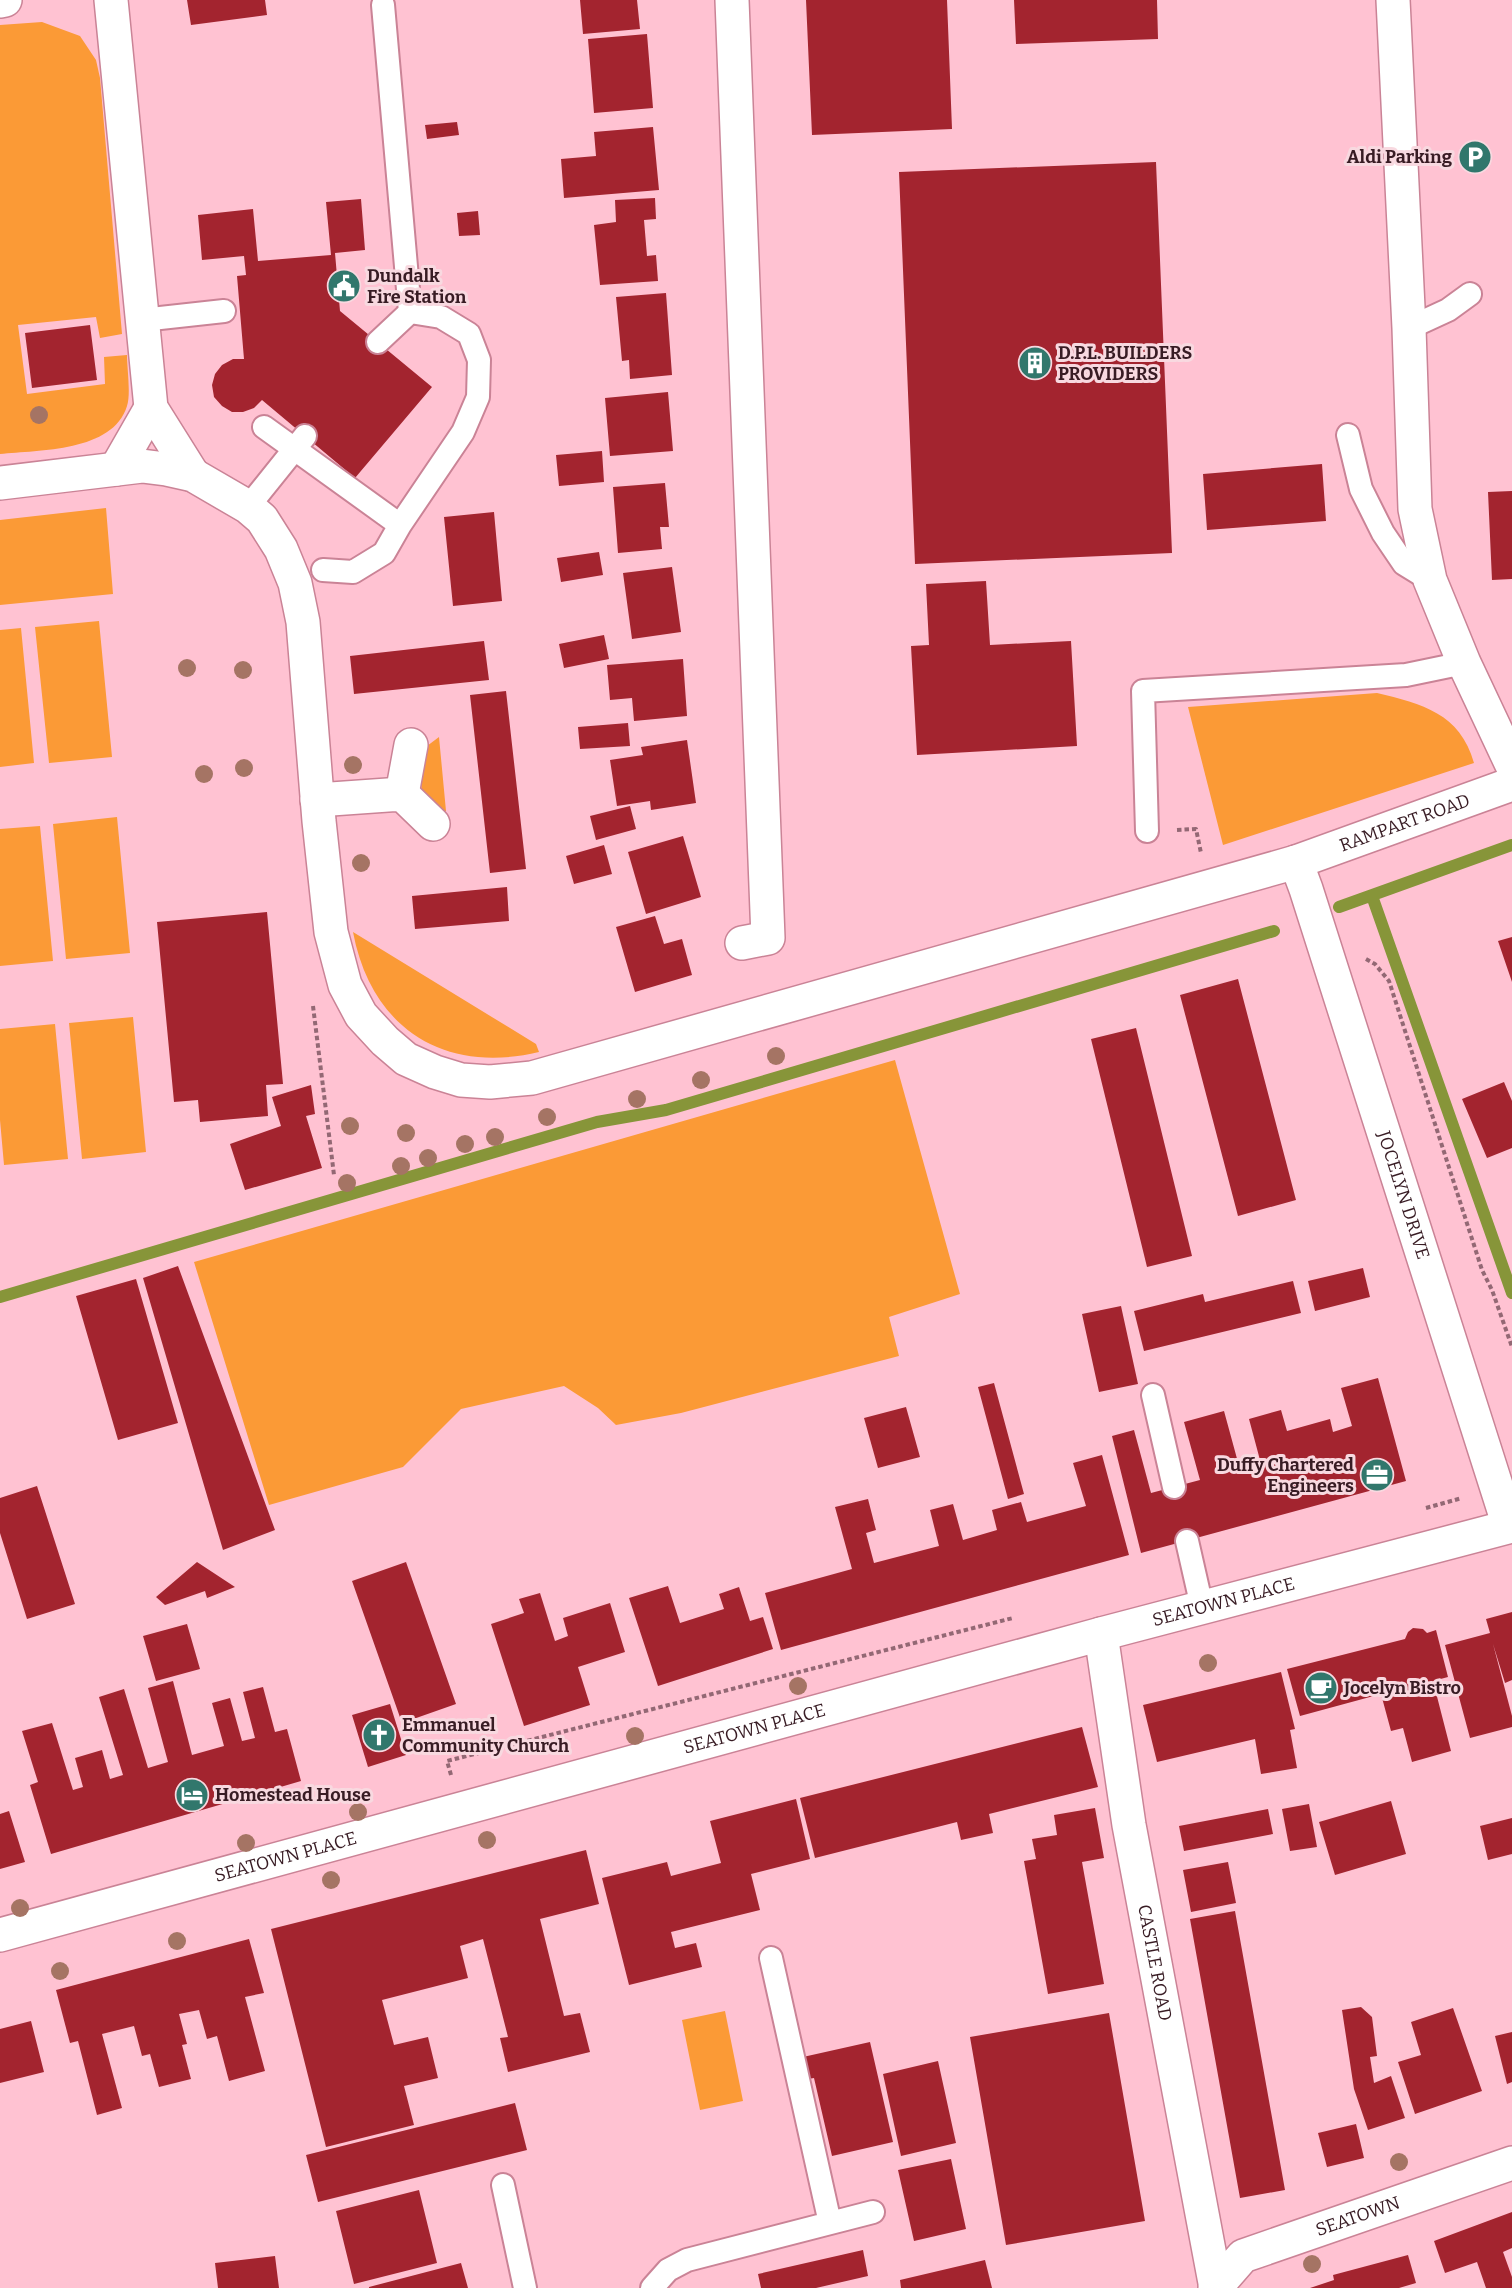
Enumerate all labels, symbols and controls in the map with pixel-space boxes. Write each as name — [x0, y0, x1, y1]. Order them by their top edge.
parking icon: Aldi Parking — [1457, 139, 1493, 175]
place label: Aldi Parking — [1347, 146, 1453, 168]
place label: Dundalk Fire Station — [367, 265, 467, 308]
public building icon: Dundalk Fire Station — [326, 268, 362, 304]
place label: D.P.L. BUILDERS PROVIDERS — [1058, 342, 1193, 385]
building icon: D.P.L. BUILDERS PROVIDERS — [1017, 345, 1053, 381]
street label: RAMPART ROAD — [1337, 789, 1473, 856]
street label: JOCELYN DRIVE — [1372, 1127, 1434, 1262]
place label: Duffy Chartered Engineers — [1217, 1454, 1354, 1497]
office icon: Duffy Chartered Engineers — [1359, 1457, 1395, 1493]
street label: SEATOWN PLACE — [1150, 1573, 1297, 1631]
cafe icon: Jocelyn Bistro — [1303, 1670, 1339, 1706]
place label: Jocelyn Bistro — [1343, 1677, 1461, 1699]
street label: SEATOWN PLACE — [681, 1699, 828, 1759]
place label: Emmanuel Community Church — [402, 1714, 570, 1757]
church icon: Emmanuel Community Church — [361, 1717, 397, 1753]
hotel icon: Homestead House — [174, 1777, 210, 1813]
place label: Homestead House — [215, 1784, 371, 1806]
street label: SEATOWN PLACE — [212, 1827, 359, 1887]
street label: CASTLE ROAD — [1133, 1903, 1177, 2023]
street label: SEATOWN — [1313, 2192, 1403, 2241]

